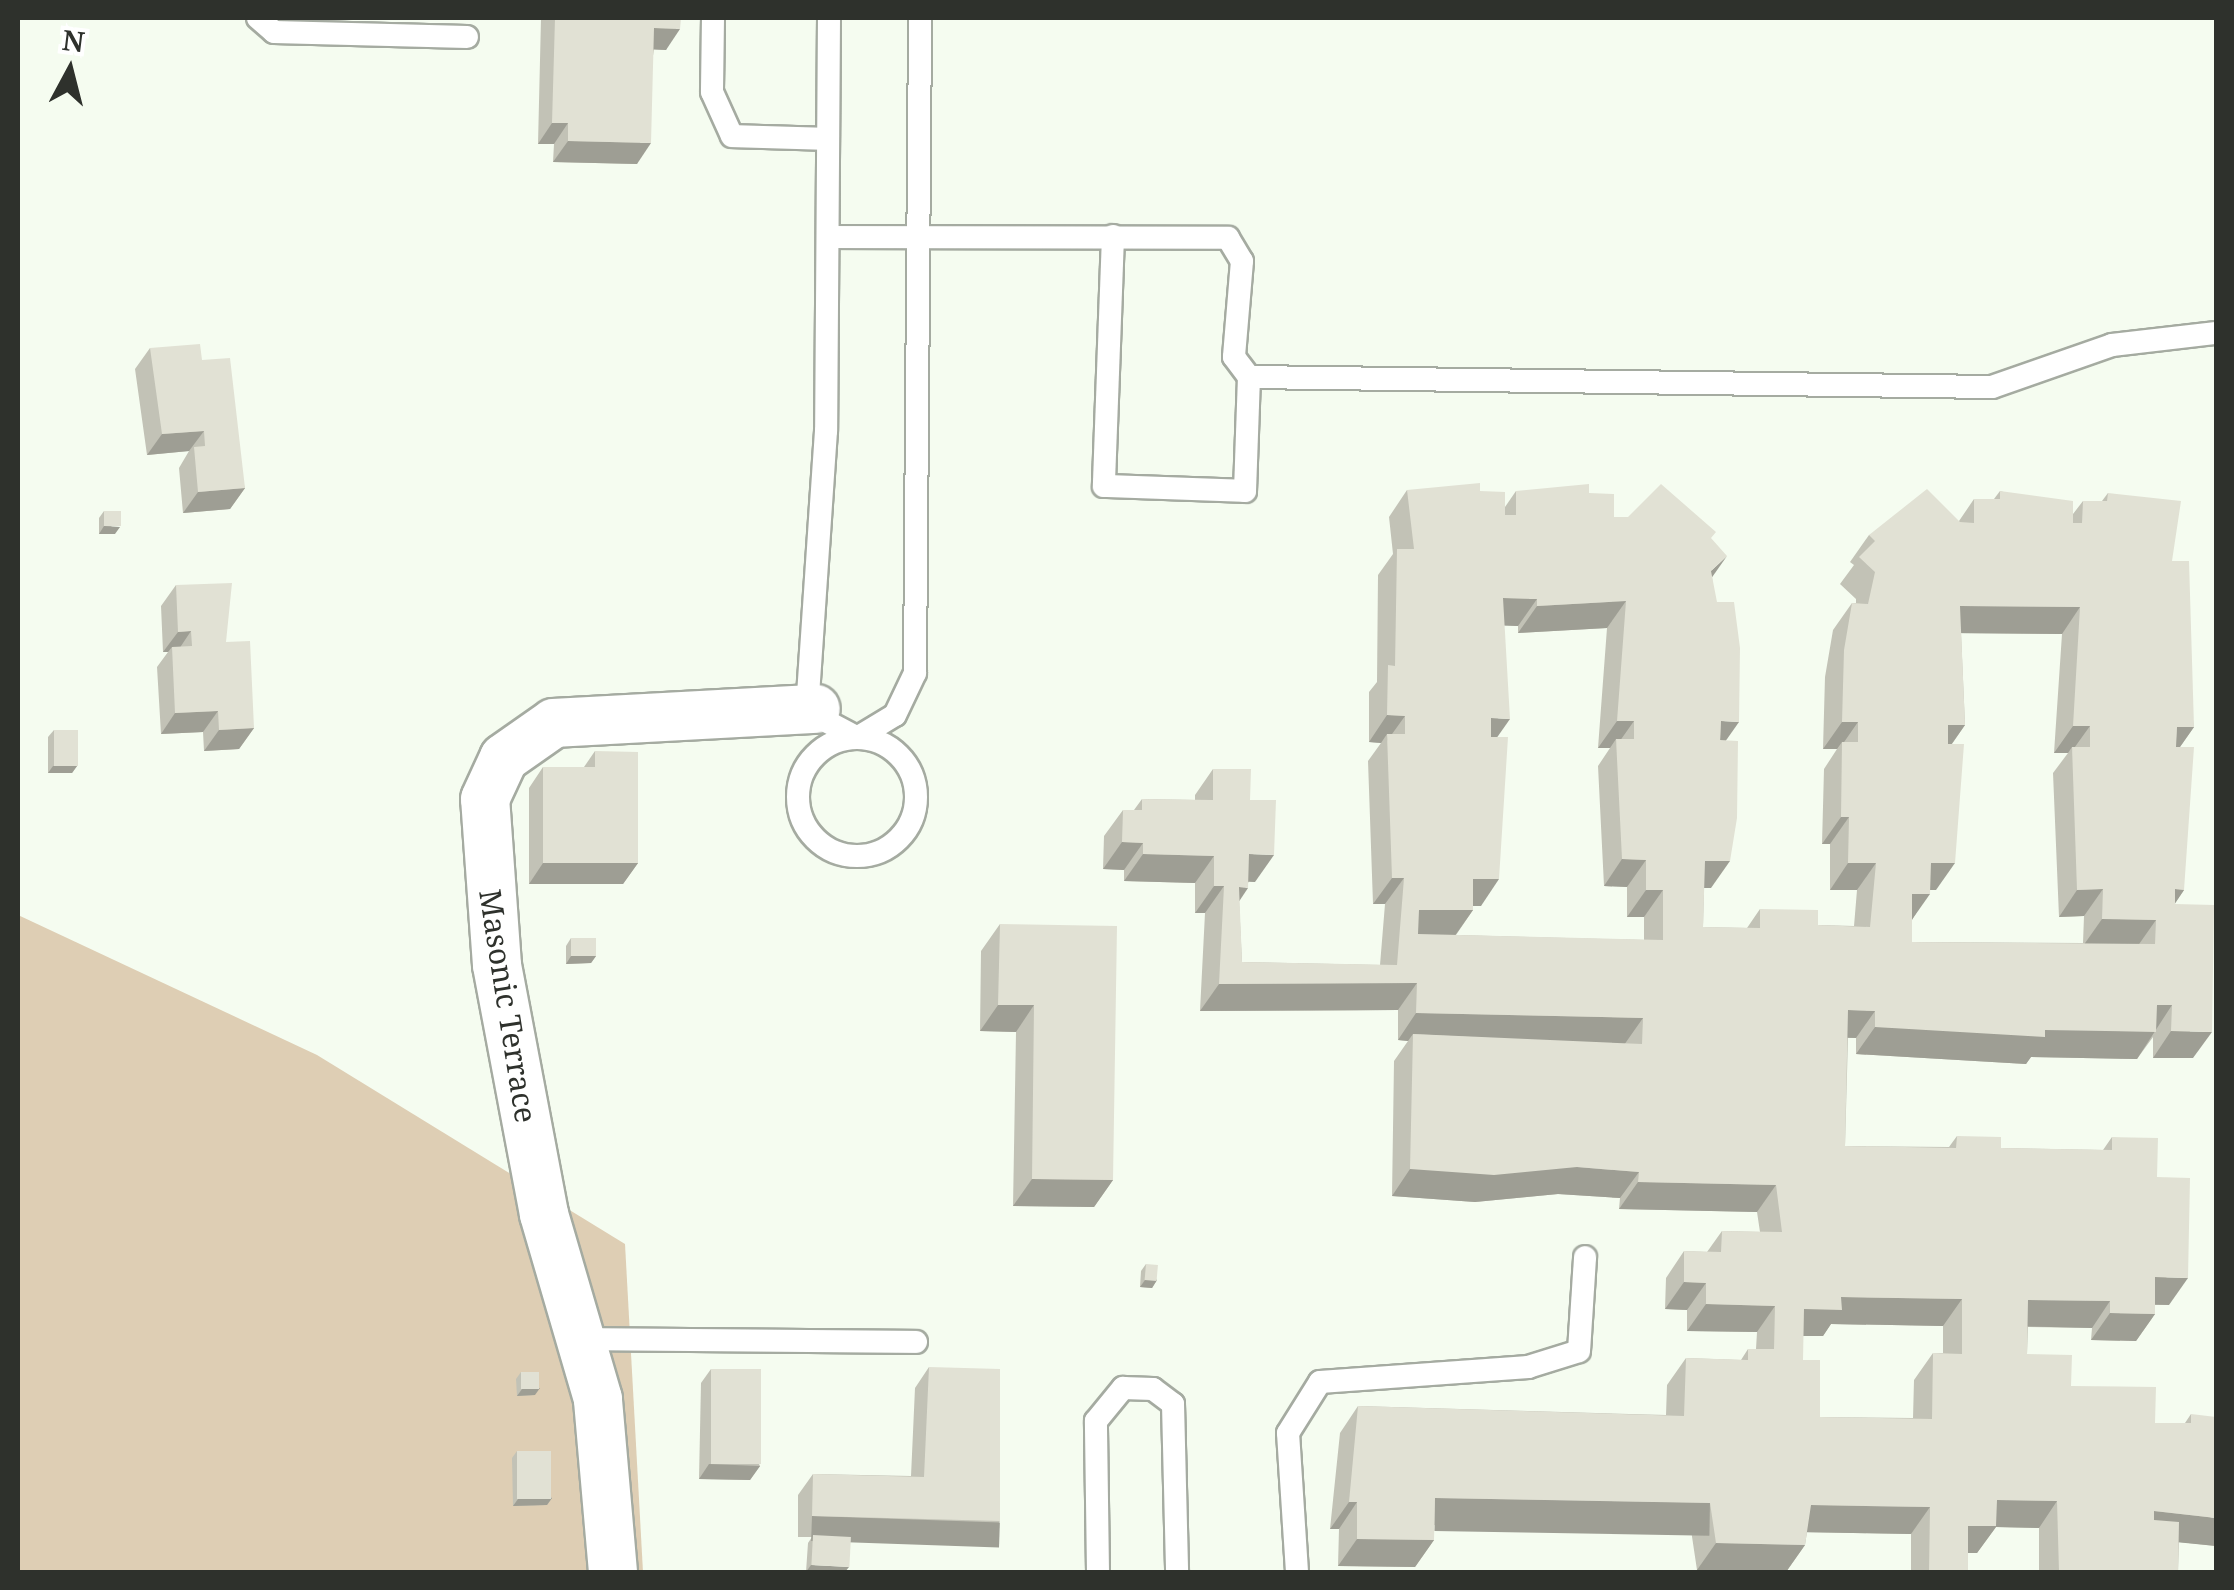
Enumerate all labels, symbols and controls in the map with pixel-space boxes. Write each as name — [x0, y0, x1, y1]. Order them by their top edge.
north arrow — [20, 20, 120, 120]
text: N — [60, 20, 87, 60]
street label: Masonic Terrace — [472, 887, 544, 1125]

